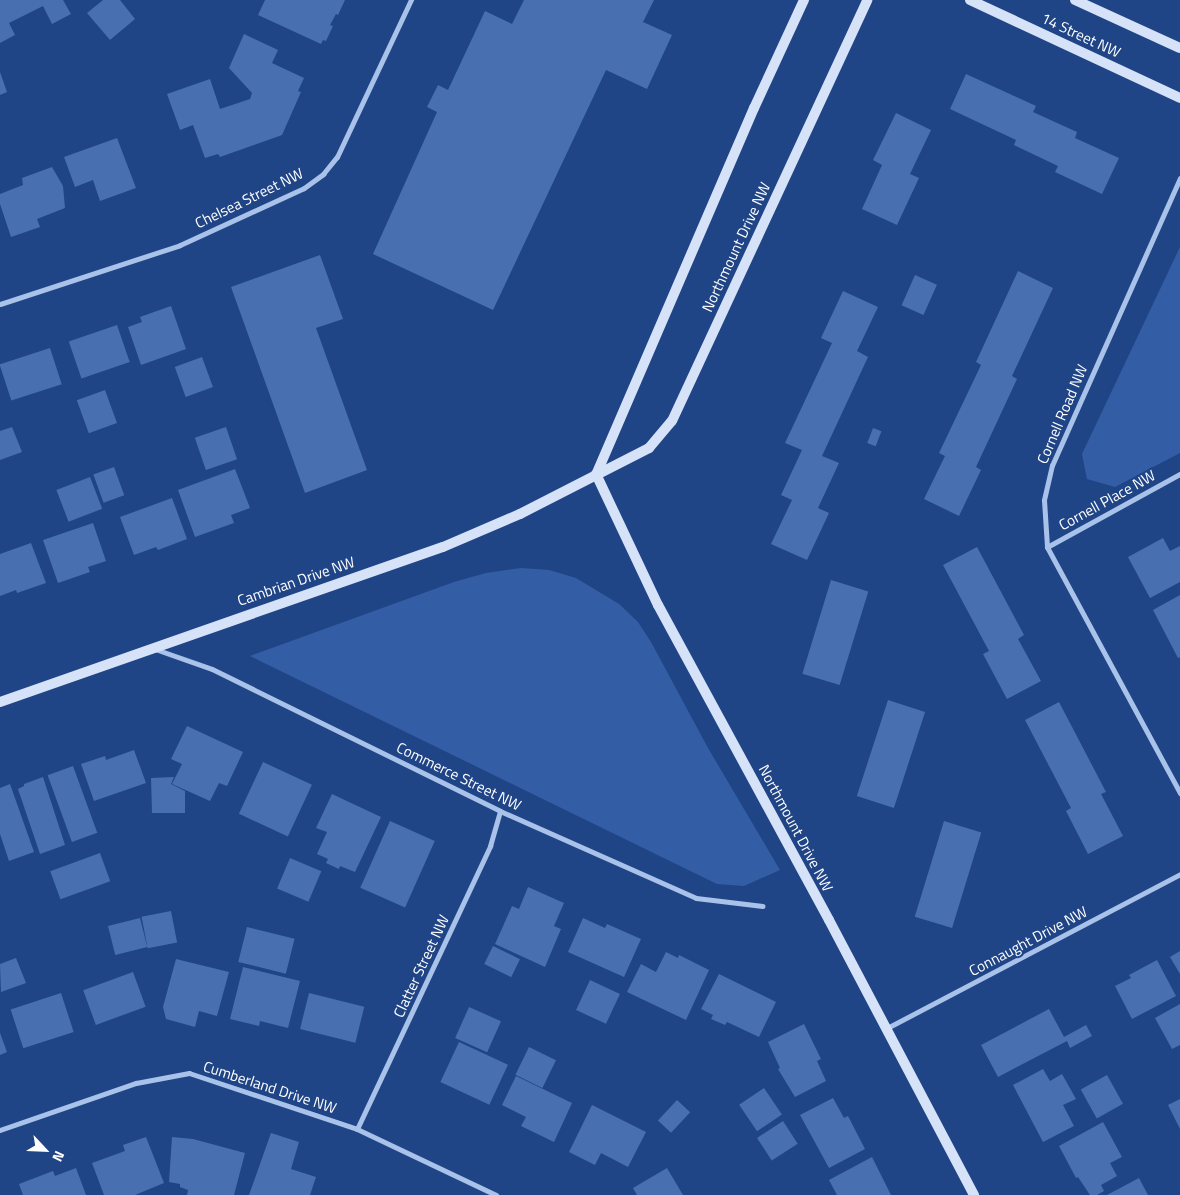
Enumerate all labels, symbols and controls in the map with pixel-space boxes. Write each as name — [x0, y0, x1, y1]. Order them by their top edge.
street label: 14 Street NW — [1038, 9, 1124, 61]
street label: Chelsea Street NW — [192, 164, 306, 232]
street label: Northmount Drive NW — [698, 179, 774, 315]
street label: Cornell Road NW — [1033, 362, 1091, 466]
street label: Cornell Place NW — [1056, 466, 1158, 534]
street label: Cambrian Drive NW — [235, 552, 357, 610]
street label: Commerce Street NW — [394, 738, 524, 814]
street label: Northmount Drive NW — [755, 762, 837, 894]
street label: Connaught Drive NW — [966, 902, 1090, 980]
street label: Clatter Street NW — [389, 912, 453, 1020]
street label: Cumberland Drive NW — [201, 1057, 339, 1117]
north arrow — [20, 1125, 70, 1175]
text: N — [47, 1148, 71, 1165]

